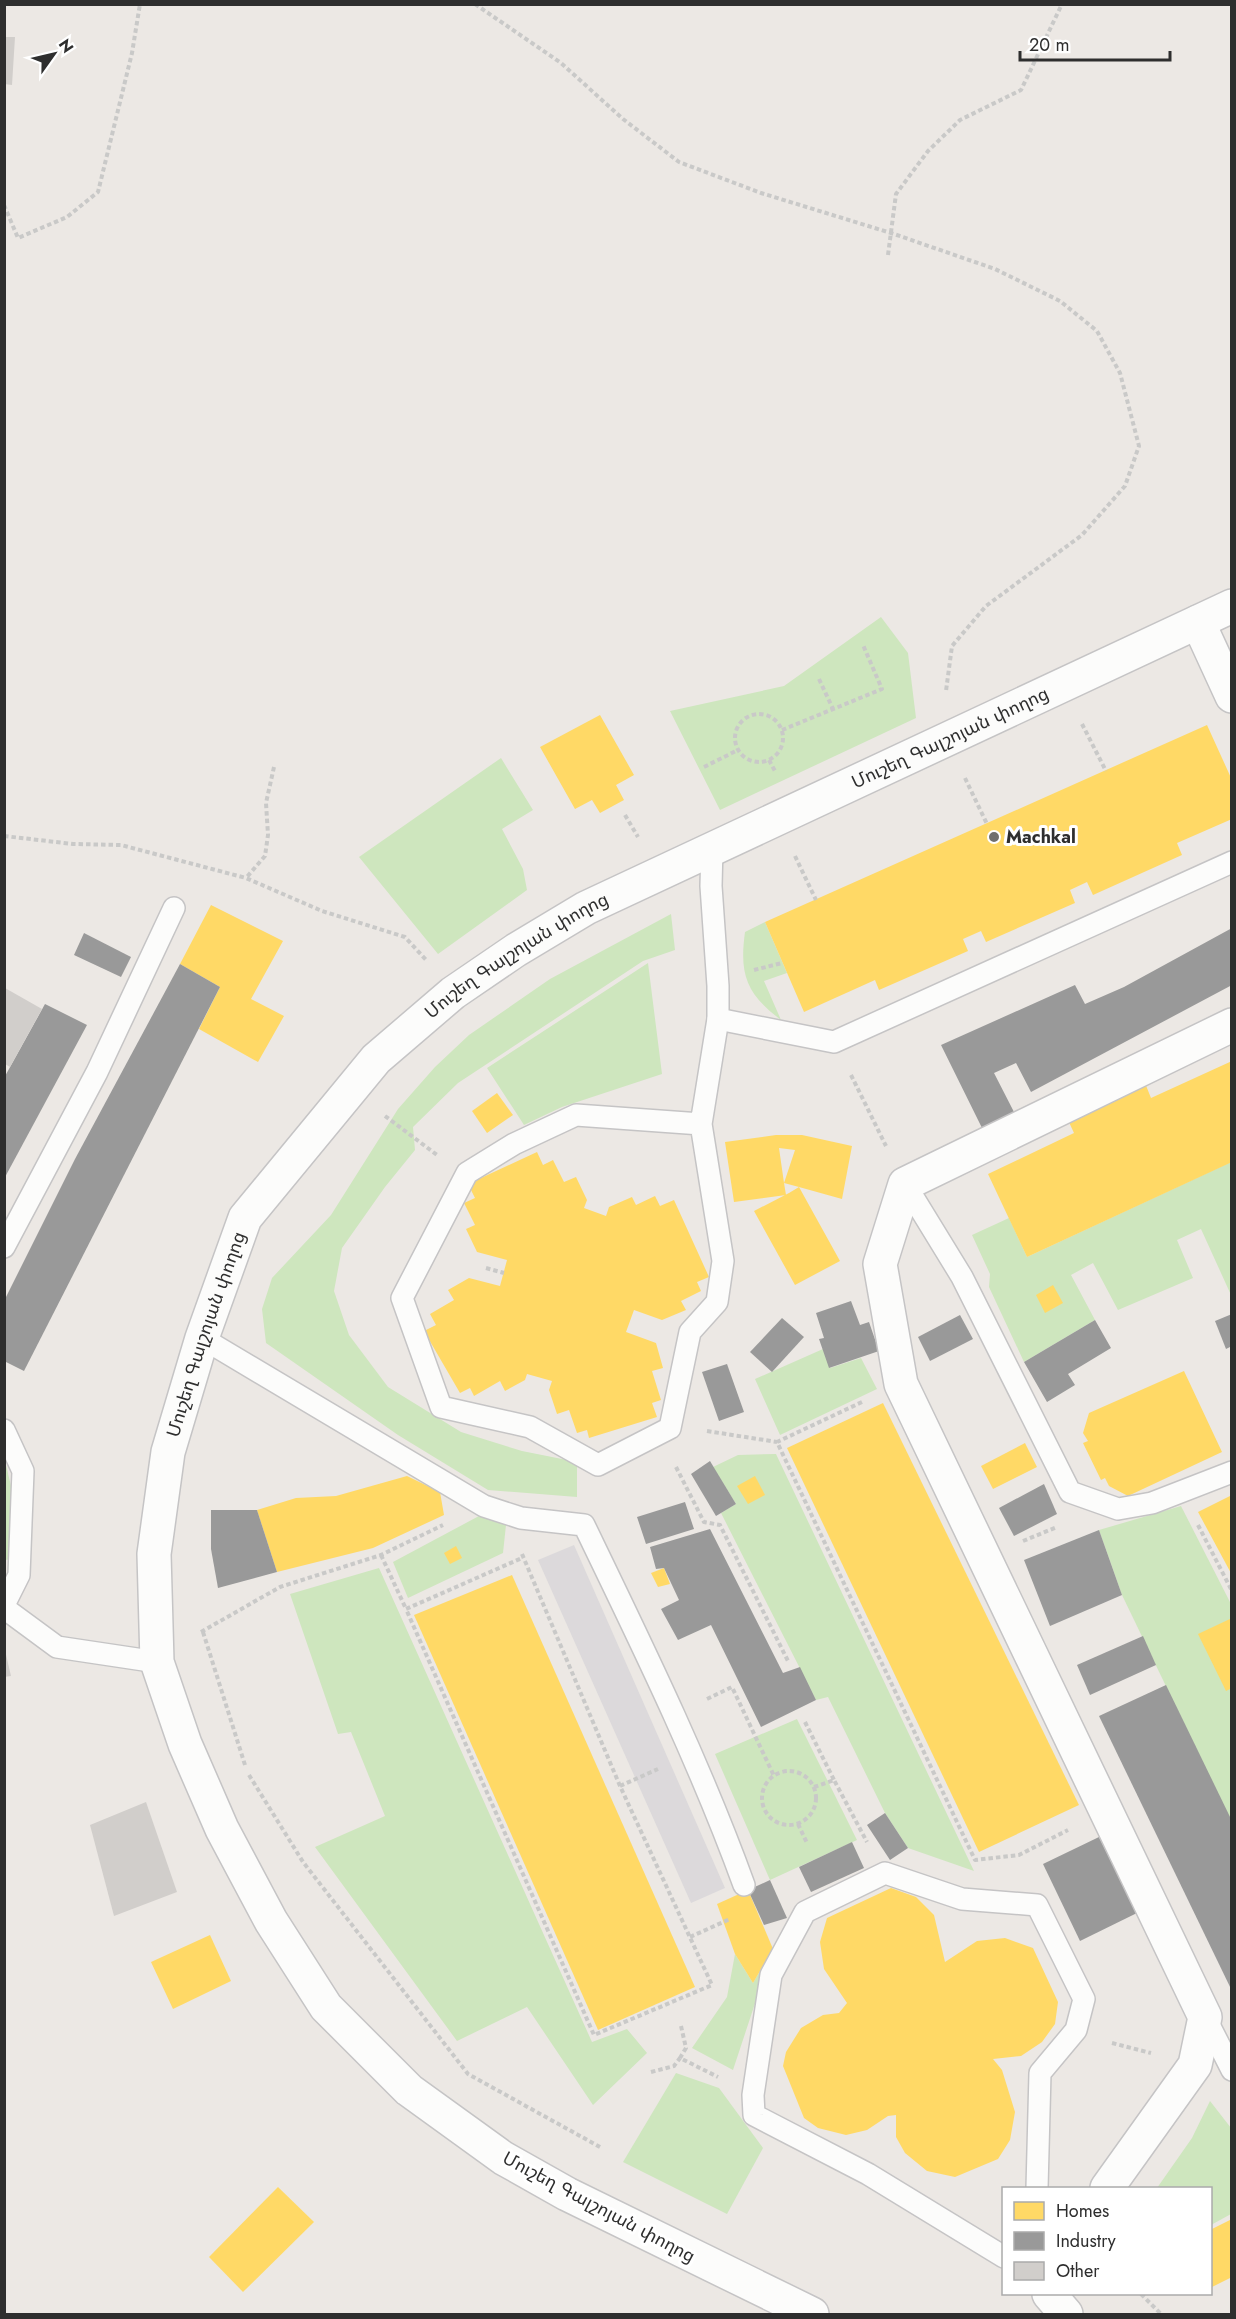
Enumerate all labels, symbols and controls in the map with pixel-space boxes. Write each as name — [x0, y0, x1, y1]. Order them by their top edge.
north arrow — [24, 24, 84, 84]
scale bar — [1020, 24, 1170, 62]
text: 20 m — [1029, 32, 1069, 58]
text: N — [53, 34, 79, 58]
street label: Մուշեղ Գալշոյան փողոց — [847, 680, 1053, 795]
place label: Machkal — [1006, 824, 1076, 850]
marker: Machkal — [987, 830, 1001, 844]
street label: Մուշեղ Գալշոյան փողոց — [419, 886, 613, 1025]
street label: Մուշեղ Գալշոյան փողոց — [160, 1228, 252, 1440]
street label: Մուշեղ Գալշոյան փողոց — [498, 2145, 700, 2269]
legend — [1002, 2187, 1212, 2295]
text: Homes — [1056, 2198, 1109, 2224]
text: Industry — [1056, 2228, 1116, 2254]
text: Other — [1056, 2258, 1100, 2284]

